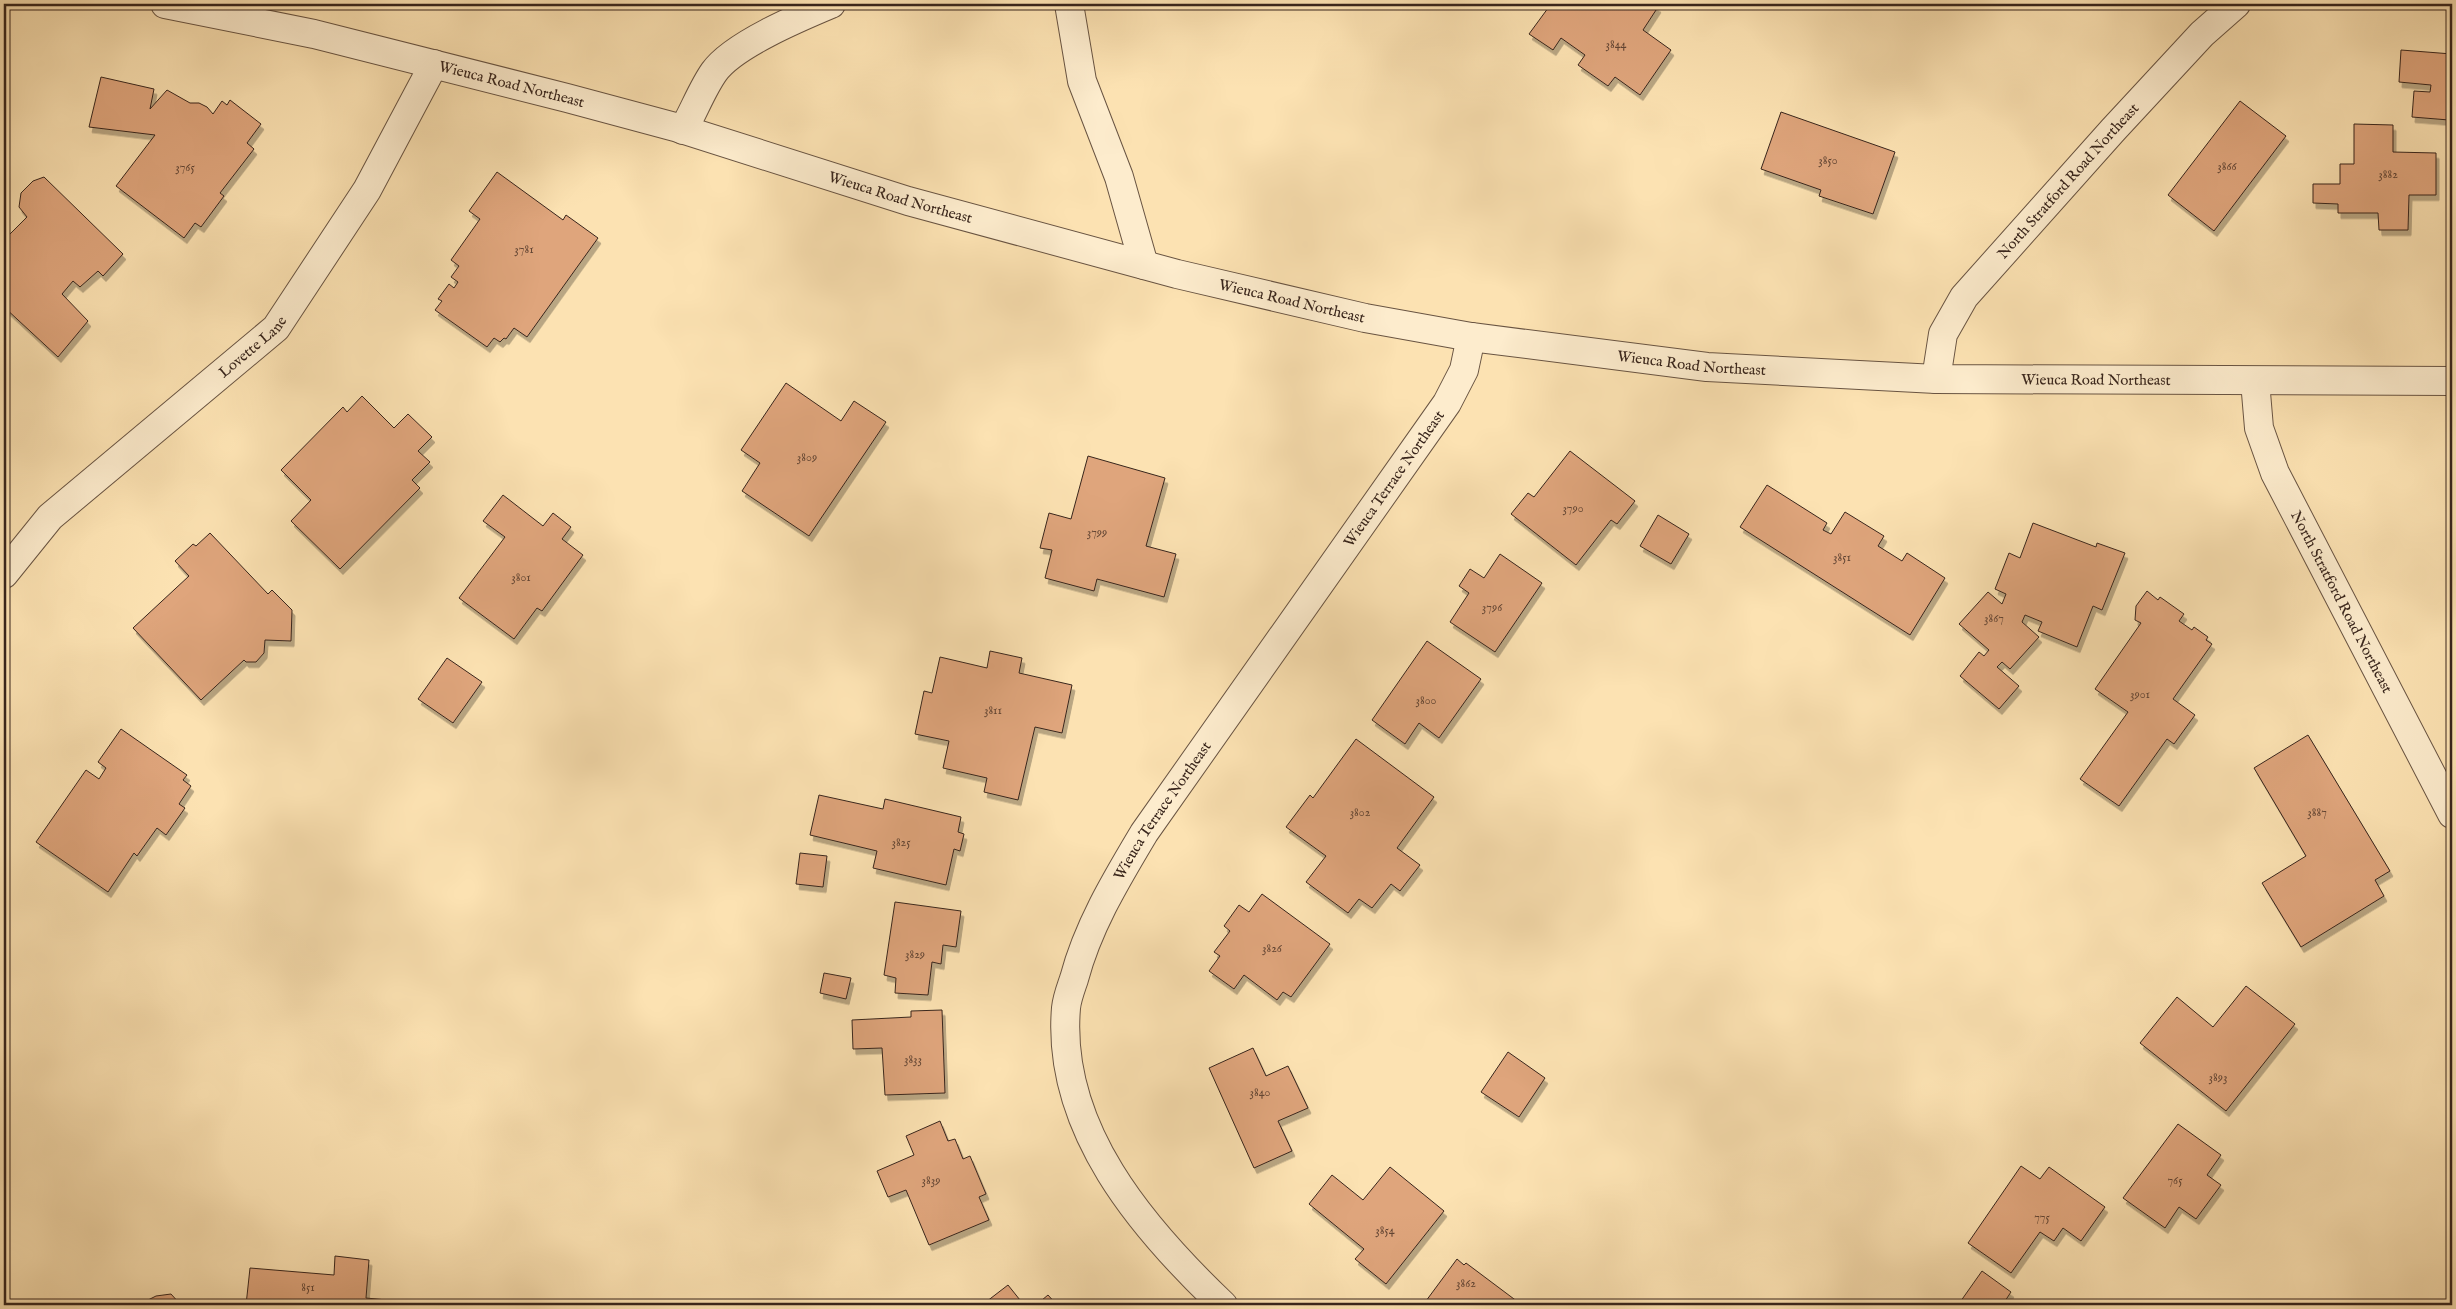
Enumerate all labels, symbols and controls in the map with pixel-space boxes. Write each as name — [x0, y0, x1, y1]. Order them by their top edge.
house number: 3844 — [1606, 37, 1627, 52]
street label: Wieuca Road Northeast — [437, 56, 587, 112]
street label: North Stratford Road Northeast — [1993, 99, 2143, 263]
house number: 3850 — [1818, 153, 1838, 168]
house number: 3866 — [2217, 159, 2238, 174]
house number: 3765 — [175, 160, 195, 175]
street label: Wieuca Road Northeast — [826, 167, 975, 228]
house number: 3882 — [2378, 167, 2398, 182]
house number: 3781 — [514, 242, 534, 257]
street label: Wieuca Road Northeast — [1217, 275, 1367, 327]
street label: Lovette Lane — [214, 312, 291, 382]
street label: Wieuca Road Northeast — [1616, 346, 1766, 380]
street label: Wieuca Road Northeast — [2021, 370, 2171, 389]
street label: Wieuca Terrace Northeast — [1339, 406, 1448, 551]
house number: 3809 — [797, 450, 817, 465]
house number: 3790 — [1562, 501, 1584, 516]
street label: North Stratford Road Northeast — [2287, 507, 2397, 696]
house number: 3799 — [1087, 525, 1107, 540]
house number: 3851 — [1833, 550, 1851, 565]
house number: 3801 — [511, 570, 531, 585]
house number: 3796 — [1482, 600, 1503, 615]
house number: 3867 — [1984, 611, 2004, 626]
house number: 3901 — [2130, 687, 2150, 702]
house number: 3800 — [1416, 693, 1437, 708]
house number: 3811 — [984, 703, 1002, 718]
street label: Wieuca Terrace Northeast — [1109, 738, 1215, 883]
house number: 3802 — [1350, 805, 1371, 820]
house number: 3887 — [2307, 805, 2327, 820]
house number: 3825 — [891, 835, 911, 850]
house number: 3826 — [1262, 941, 1283, 956]
house number: 3829 — [905, 947, 925, 962]
house number: 3833 — [904, 1052, 922, 1067]
house number: 3893 — [2209, 1070, 2227, 1085]
house number: 3840 — [1250, 1085, 1271, 1100]
house number: 3839 — [922, 1173, 940, 1188]
house number: 765 — [2167, 1173, 2183, 1188]
house number: 775 — [2034, 1210, 2050, 1225]
house number: 3854 — [1375, 1223, 1395, 1238]
house number: 3862 — [1456, 1276, 1476, 1291]
house number: 851 — [301, 1280, 315, 1295]

